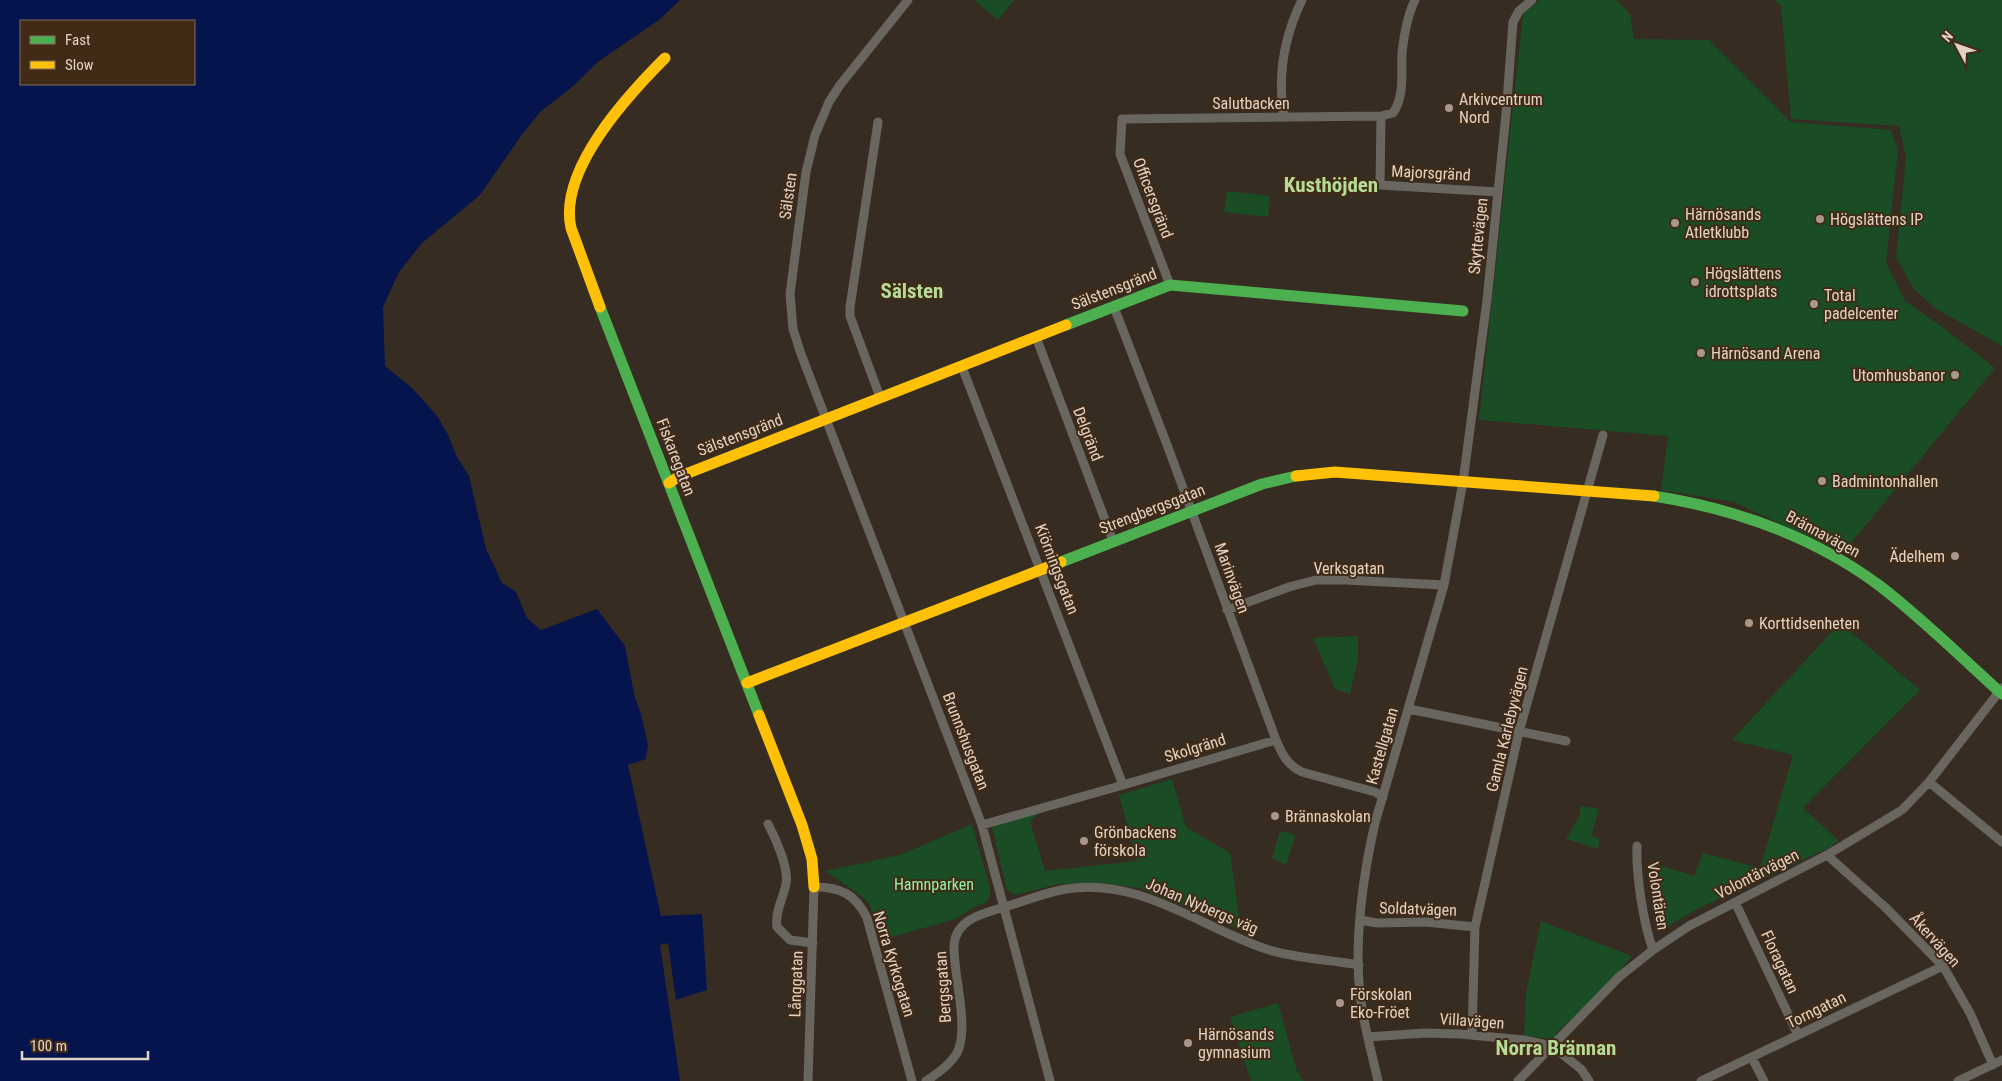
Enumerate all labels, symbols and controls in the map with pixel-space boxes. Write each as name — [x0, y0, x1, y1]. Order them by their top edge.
legend — [20, 20, 195, 85]
north arrow — [1932, 20, 1982, 70]
text: N — [1938, 28, 1956, 45]
text: Fast — [65, 31, 90, 49]
text: Slow — [65, 56, 94, 74]
place label: Arkivcentrum Nord — [1459, 90, 1543, 127]
street label: Salutbacken — [1212, 94, 1290, 113]
marker: Arkivcentrum Nord — [1443, 102, 1455, 114]
street label: Officersgränd — [1129, 155, 1177, 241]
street label: Majorsgränd — [1391, 161, 1471, 185]
street label: Sälsten — [775, 171, 801, 221]
district label: Kusthöjden — [1284, 173, 1378, 197]
street label: Skyttevägen — [1465, 197, 1491, 275]
place label: Härnösands Atletklubb — [1685, 205, 1761, 242]
place label: Högslättens IP — [1830, 210, 1923, 229]
marker: Högslättens IP — [1814, 213, 1826, 225]
marker: Härnösands Atletklubb — [1669, 217, 1681, 229]
street label: Sälstensgränd — [1069, 264, 1159, 314]
place label: Högslättens idrottsplats — [1705, 264, 1782, 301]
marker: Högslättens idrottsplats — [1689, 276, 1701, 288]
district label: Sälsten — [881, 279, 943, 303]
place label: Total padelcenter — [1824, 286, 1899, 323]
marker: Total padelcenter — [1808, 298, 1820, 310]
place label: Härnösand Arena — [1711, 344, 1820, 363]
marker: Härnösand Arena — [1695, 347, 1707, 359]
place label: Utomhusbanor — [1852, 366, 1945, 385]
marker: Utomhusbanor — [1949, 369, 1961, 381]
street label: Delgränd — [1069, 404, 1107, 464]
street label: Sälstensgränd — [695, 410, 785, 460]
street label: Fiskaregatan — [653, 416, 699, 498]
place label: Badmintonhallen — [1832, 472, 1938, 491]
marker: Badmintonhallen — [1816, 475, 1828, 487]
street label: Strengbergsgatan — [1096, 480, 1208, 538]
street label: Brännavägen — [1783, 506, 1863, 562]
street label: Kiörningsgatan — [1031, 521, 1083, 617]
street label: Marinvägen — [1210, 540, 1254, 616]
place label: Ädelhem — [1889, 547, 1945, 566]
marker: Ädelhem — [1949, 550, 1961, 562]
street label: Verksgatan — [1313, 559, 1385, 578]
place label: Korttidsenheten — [1759, 614, 1860, 633]
marker: Korttidsenheten — [1743, 617, 1755, 629]
street label: Gamla Karlebyvägen — [1482, 664, 1532, 794]
street label: Brunnshusgatan — [939, 690, 993, 792]
street label: Kastellgatan — [1362, 705, 1402, 787]
street label: Skolgränd — [1162, 730, 1228, 766]
place label: Brännaskolan — [1285, 807, 1371, 826]
marker: Brännaskolan — [1269, 810, 1281, 822]
place label: Grönbackens förskola — [1094, 823, 1177, 860]
marker: Grönbackens förskola — [1078, 835, 1090, 847]
street label: Volontärvägen — [1712, 845, 1802, 903]
street label: Volontären — [1643, 861, 1673, 931]
street label: Johan Nybergs väg — [1143, 874, 1261, 938]
park label: Hamnparken — [894, 875, 974, 894]
street label: Soldatvägen — [1379, 898, 1457, 920]
street label: Åkervägen — [1906, 908, 1965, 971]
street label: Norra Kyrkogatan — [869, 909, 919, 1019]
street label: Floragatan — [1757, 927, 1803, 997]
street label: Långgatan — [785, 950, 807, 1018]
street label: Bergsgatan — [931, 950, 955, 1024]
place label: Förskolan Eko-Fröet — [1350, 985, 1412, 1022]
street label: Torngatan — [1783, 987, 1849, 1033]
marker: Förskolan Eko-Fröet — [1334, 997, 1346, 1009]
street label: Villavägen — [1439, 1009, 1505, 1033]
place label: Härnösands gymnasium — [1198, 1025, 1274, 1062]
scale bar — [22, 1028, 149, 1060]
district label: Norra Brännan — [1496, 1036, 1616, 1060]
text: 100 m — [30, 1037, 67, 1055]
marker: Härnösands gymnasium — [1182, 1037, 1194, 1049]

